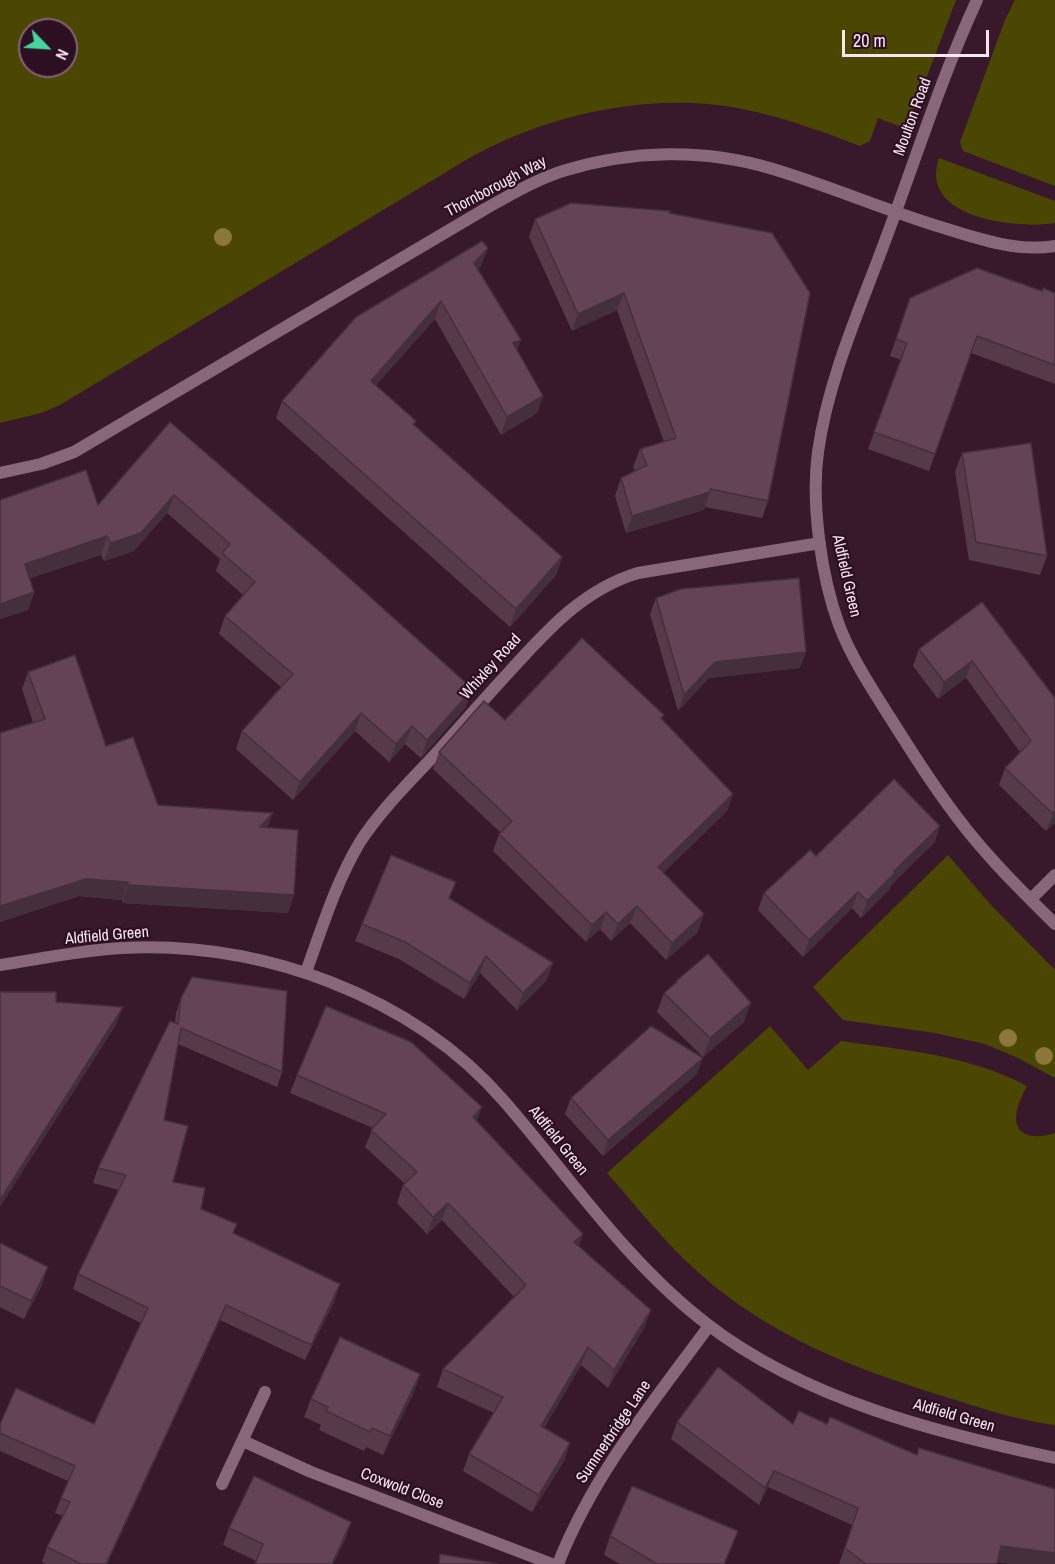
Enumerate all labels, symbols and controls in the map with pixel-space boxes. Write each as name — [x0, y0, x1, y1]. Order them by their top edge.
north arrow — [18, 18, 78, 78]
scale bar — [845, 18, 992, 56]
text: 20 m — [853, 28, 886, 53]
text: N — [51, 46, 74, 64]
street label: Moulton Road — [890, 75, 936, 159]
street label: Thornborough Way — [442, 152, 550, 222]
street label: Aldfield Green — [827, 533, 865, 619]
street label: Whixley Road — [457, 630, 525, 704]
street label: Aldfield Green — [64, 923, 150, 949]
street label: Aldfield Green — [524, 1102, 592, 1180]
street label: Summerbridge Lane — [573, 1377, 655, 1487]
street label: Aldfield Green — [911, 1395, 997, 1437]
street label: Coxwold Close — [358, 1464, 446, 1514]

